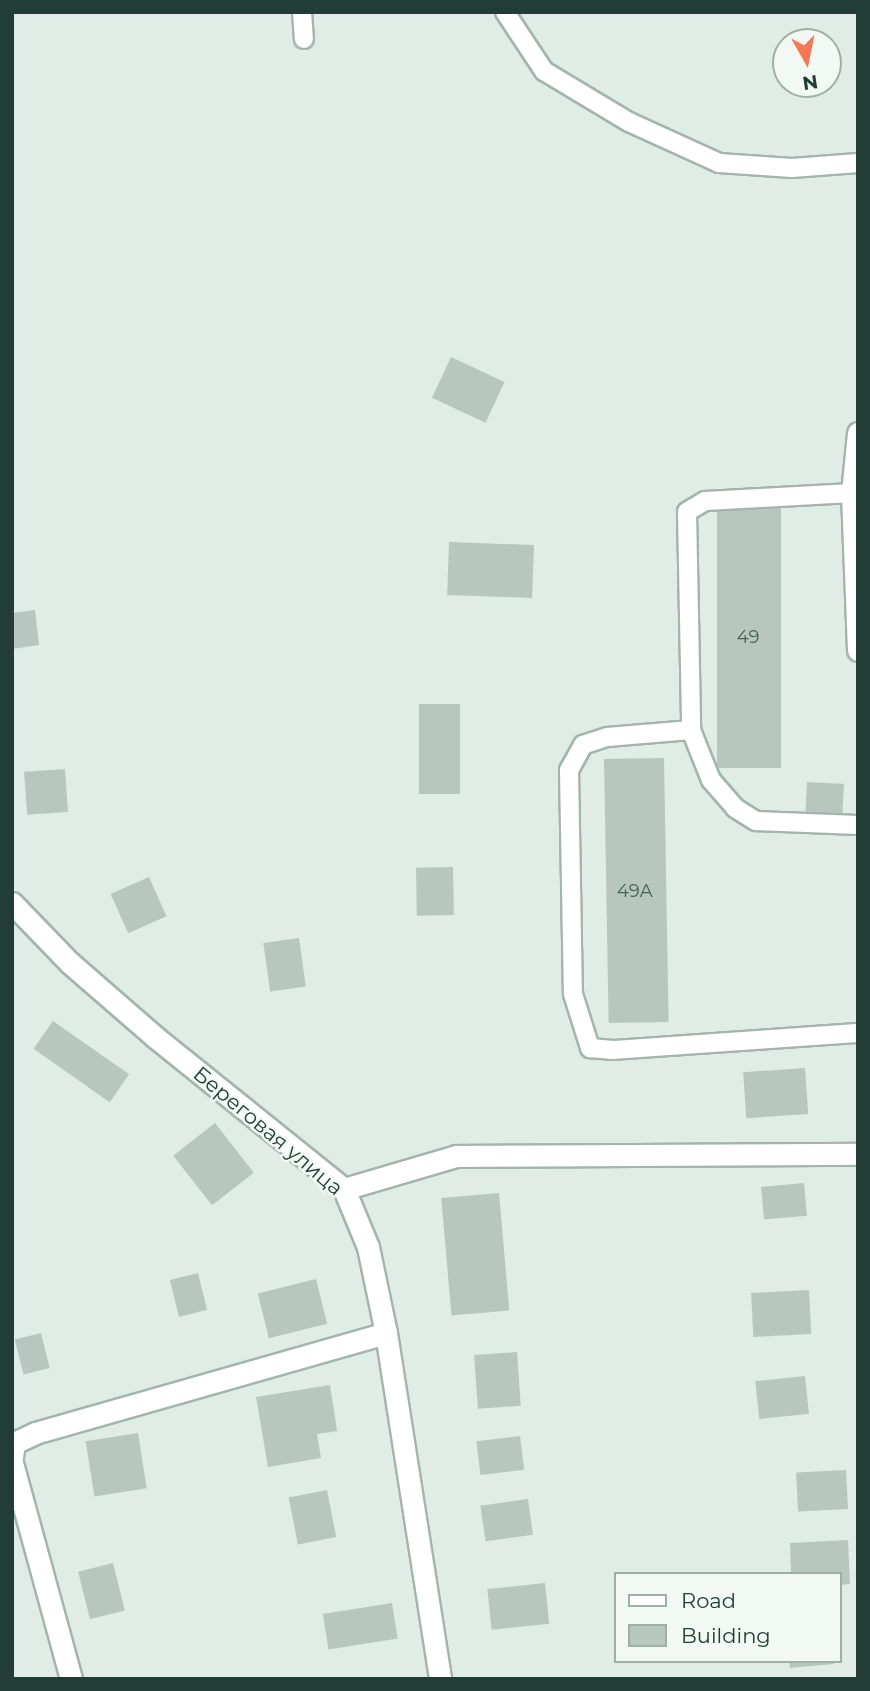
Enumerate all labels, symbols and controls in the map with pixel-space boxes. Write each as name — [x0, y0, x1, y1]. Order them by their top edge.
north arrow — [772, 28, 842, 98]
text: N — [801, 70, 819, 95]
house number: 49 — [737, 626, 759, 648]
house number: 49А — [617, 880, 653, 902]
street label: Береговая улица — [188, 1061, 348, 1201]
legend — [614, 1572, 842, 1663]
text: Road — [681, 1588, 736, 1613]
text: Building — [681, 1623, 771, 1648]

